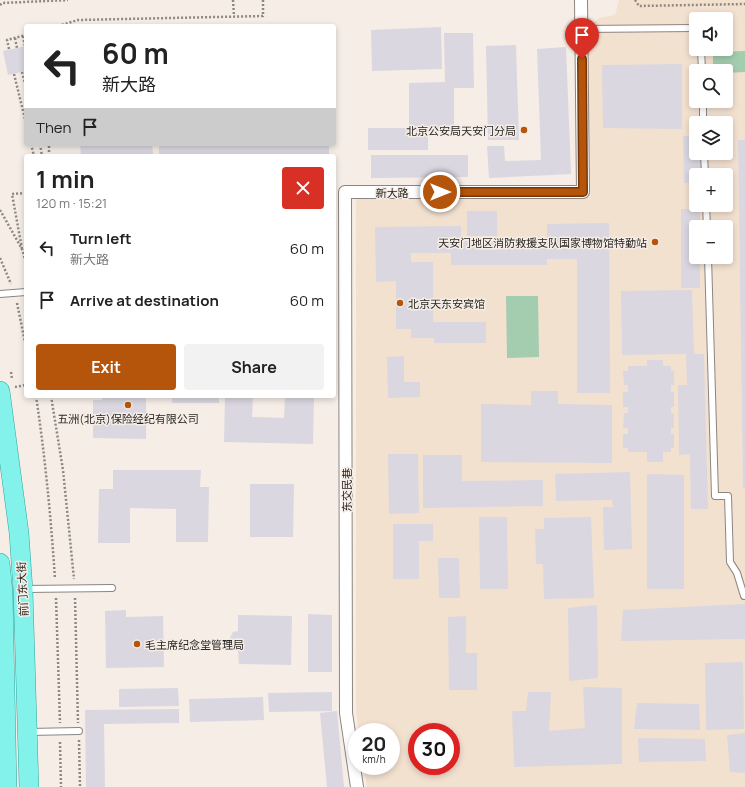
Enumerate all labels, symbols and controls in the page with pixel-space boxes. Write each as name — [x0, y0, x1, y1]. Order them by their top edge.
map controls — [689, 12, 733, 264]
button: sound — [689, 12, 733, 56]
pin — [565, 18, 599, 59]
icon: arrive — [571, 24, 593, 46]
text: 60 m — [102, 34, 169, 72]
icon: left — [36, 40, 88, 92]
button: search — [689, 64, 733, 108]
text: 新大路 — [102, 72, 156, 96]
icon: arrive — [79, 116, 101, 138]
button: layers — [689, 116, 733, 160]
text: Then — [36, 117, 71, 138]
place label: 北京公安局天安门分局 — [406, 123, 516, 138]
marker: 北京公安局天安门分局 — [519, 125, 529, 135]
text: 1 min — [36, 162, 95, 195]
button: close — [282, 167, 324, 209]
button: + — [689, 168, 733, 212]
position arrow — [419, 171, 461, 213]
street label: 新大路 — [376, 185, 409, 200]
text: 120 m · 15:21 — [36, 194, 107, 212]
button: − — [689, 220, 733, 264]
text: Turn left — [70, 228, 132, 249]
place label: 天安门地区消防救援支队国家博物馆特勤站 — [438, 235, 647, 250]
icon: left — [36, 237, 58, 259]
marker: 天安门地区消防救援支队国家博物馆特勤站 — [650, 237, 660, 247]
text: 60 m — [290, 238, 324, 259]
text: 新大路 — [70, 250, 109, 268]
icon: arrive — [36, 289, 58, 311]
text: Arrive at destination — [70, 290, 219, 311]
text: 60 m — [290, 290, 324, 311]
place label: 北京天东安宾馆 — [408, 296, 485, 311]
marker: 北京天东安宾馆 — [395, 298, 405, 308]
button: Exit — [36, 344, 176, 390]
button: Share — [184, 344, 324, 390]
marker: 五洲(北京)保险经纪有限公司 — [123, 400, 133, 410]
place label: 五洲(北京)保险经纪有限公司 — [57, 411, 199, 426]
street label: 东交民巷 — [339, 468, 354, 512]
street label: 前门东大街 — [13, 561, 31, 617]
place label: 毛主席纪念堂管理局 — [145, 637, 244, 652]
marker: 毛主席纪念堂管理局 — [132, 639, 142, 649]
speed limit sign: 30 — [408, 723, 460, 775]
text: 20 — [361, 730, 387, 757]
text: km/h — [362, 752, 386, 766]

